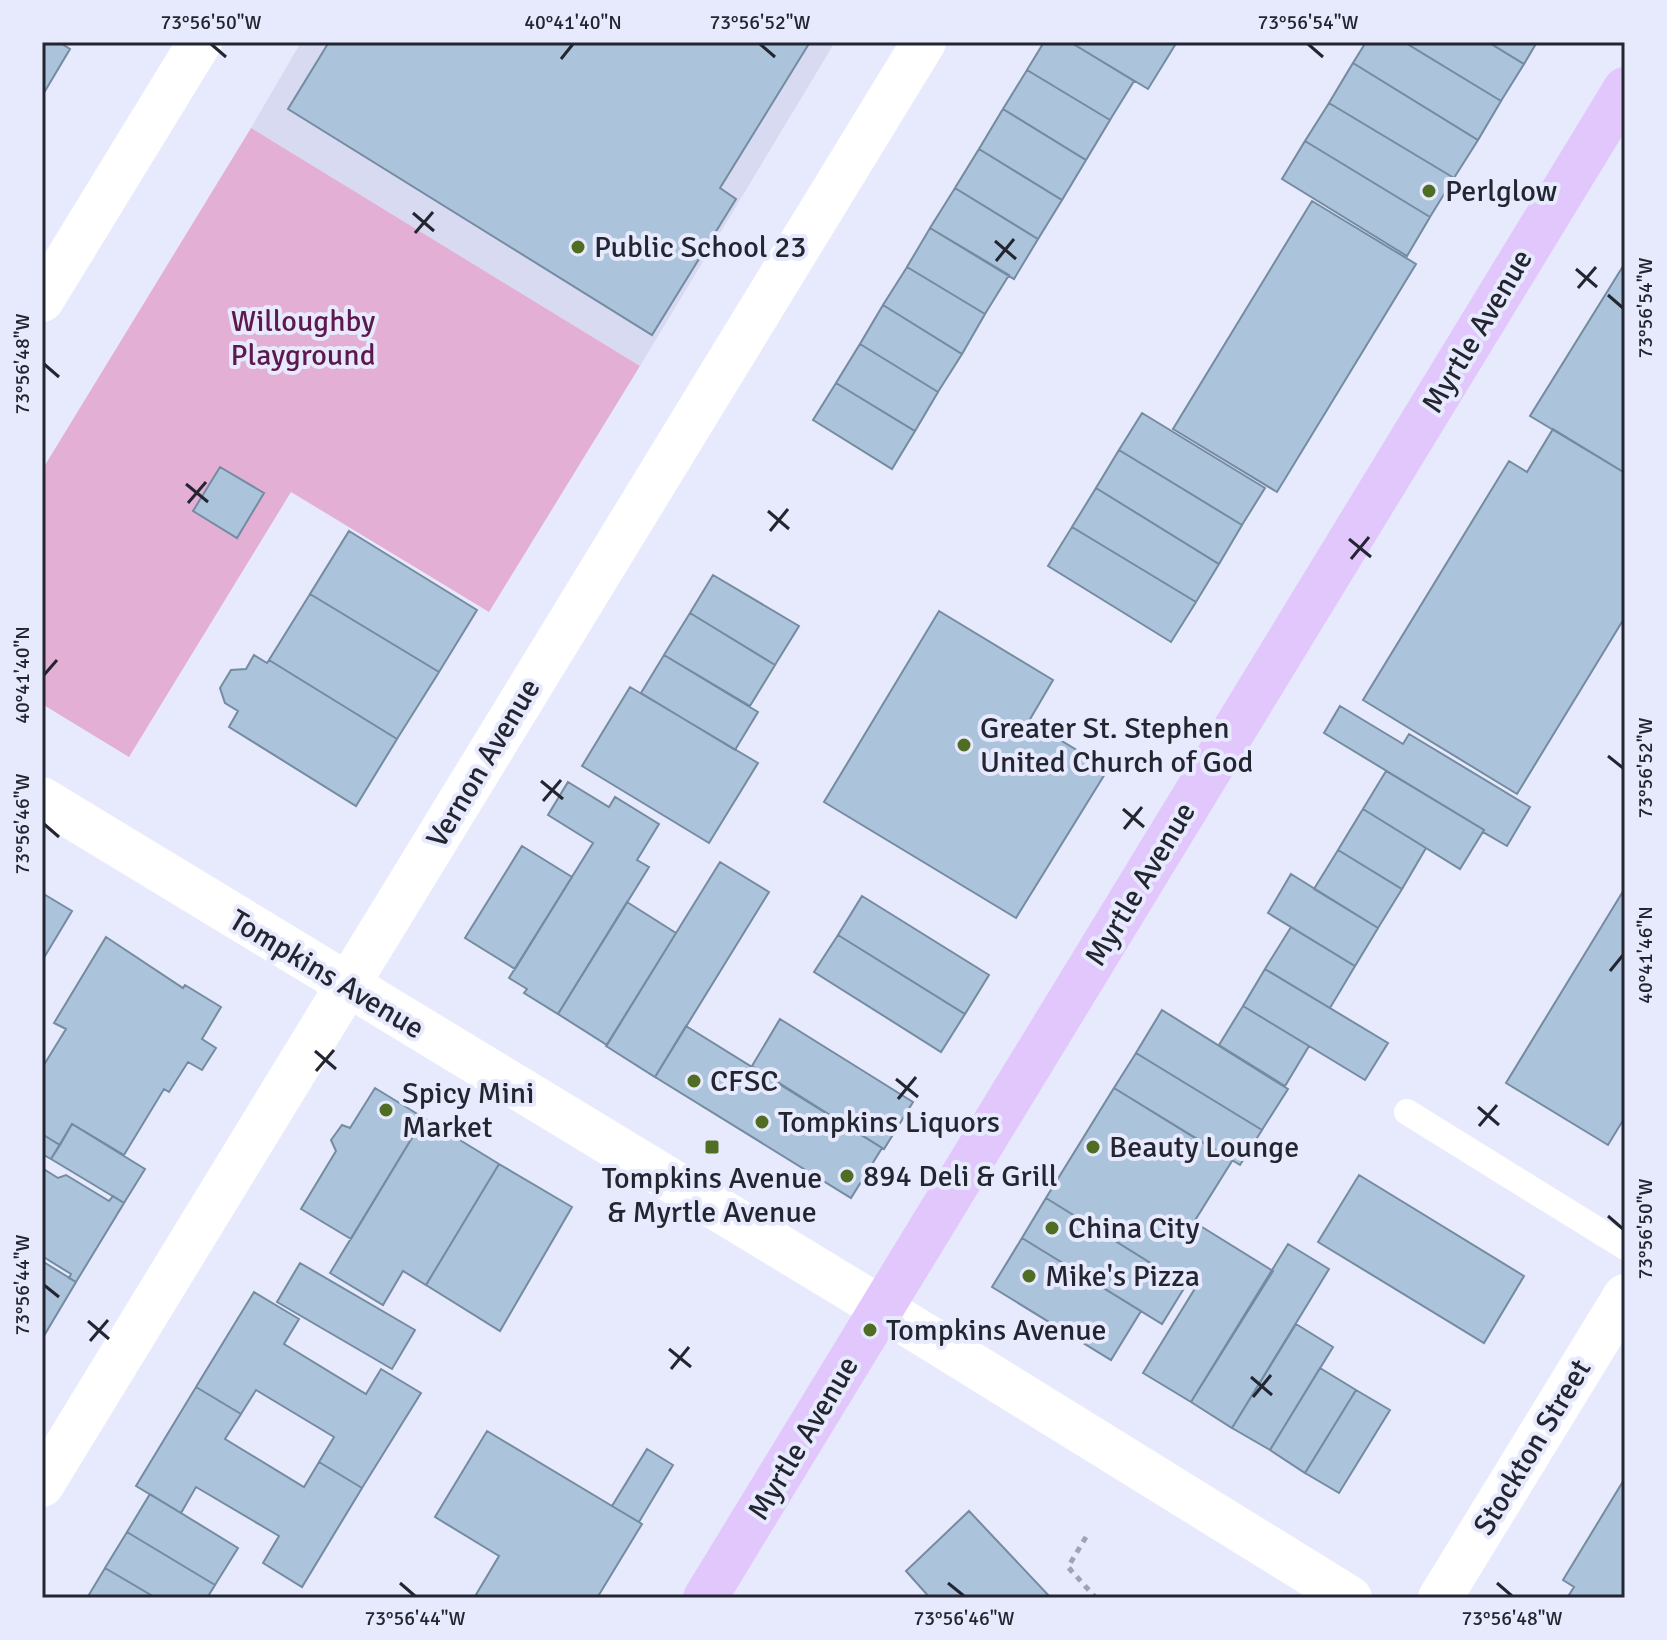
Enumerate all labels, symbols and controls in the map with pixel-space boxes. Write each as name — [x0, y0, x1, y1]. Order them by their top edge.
text: 73°56'50"W — [160, 10, 262, 35]
text: 40°41'40"N — [524, 10, 622, 35]
text: 73°56'52"W — [709, 10, 811, 35]
text: 73°56'54"W — [1257, 10, 1359, 35]
place label: Perlglow — [1445, 173, 1558, 210]
marker: Perlglow — [1420, 182, 1438, 200]
place label: Public School 23 — [594, 229, 807, 266]
marker: Public School 23 — [569, 238, 587, 256]
street label: Myrtle Avenue — [1414, 243, 1541, 420]
text: 73°56'54"W — [1633, 257, 1658, 359]
park label: Willoughby Playground — [230, 303, 376, 374]
text: 73°56'48"W — [10, 313, 35, 415]
text: 40°41'40"N — [10, 626, 35, 724]
street label: Vernon Avenue — [419, 672, 548, 854]
place label: Greater St. Stephen United Church of God — [980, 710, 1253, 781]
text: 73°56'52"W — [1633, 717, 1658, 819]
marker: Greater St. Stephen United Church of God — [955, 736, 973, 754]
text: 73°56'46"W — [10, 773, 35, 875]
street label: Myrtle Avenue — [1077, 796, 1204, 973]
street label: Tompkins Avenue — [223, 902, 431, 1047]
text: 40°41'46"N — [1633, 906, 1658, 1004]
place label: CFSC — [710, 1063, 778, 1100]
marker: CFSC — [685, 1072, 703, 1090]
place label: Spicy Mini Market — [402, 1075, 534, 1146]
marker: Spicy Mini Market — [377, 1101, 395, 1119]
place label: Tompkins Liquors — [778, 1104, 1000, 1141]
marker: Tompkins Liquors — [753, 1113, 771, 1131]
place label: Beauty Lounge — [1109, 1129, 1299, 1166]
marker: Tompkins Avenue & Myrtle Avenue — [703, 1138, 721, 1156]
marker: Beauty Lounge — [1084, 1138, 1102, 1156]
place label: 894 Deli & Grill — [863, 1158, 1058, 1195]
place label: Tompkins Avenue & Myrtle Avenue — [602, 1160, 822, 1231]
marker: 894 Deli & Grill — [838, 1167, 856, 1185]
text: 73°56'50"W — [1633, 1178, 1658, 1280]
place label: China City — [1068, 1210, 1199, 1247]
marker: China City — [1043, 1219, 1061, 1237]
text: 73°56'44"W — [10, 1234, 35, 1336]
place label: Mike's Pizza — [1045, 1258, 1200, 1295]
marker: Mike's Pizza — [1020, 1267, 1038, 1285]
place label: Tompkins Avenue — [886, 1312, 1107, 1349]
marker: Tompkins Avenue — [861, 1321, 879, 1339]
street label: Myrtle Avenue — [740, 1350, 867, 1527]
street label: Stockton Street — [1465, 1353, 1599, 1542]
text: 73°56'44"W — [364, 1606, 466, 1631]
text: 73°56'46"W — [913, 1606, 1015, 1631]
text: 73°56'48"W — [1461, 1606, 1563, 1631]

